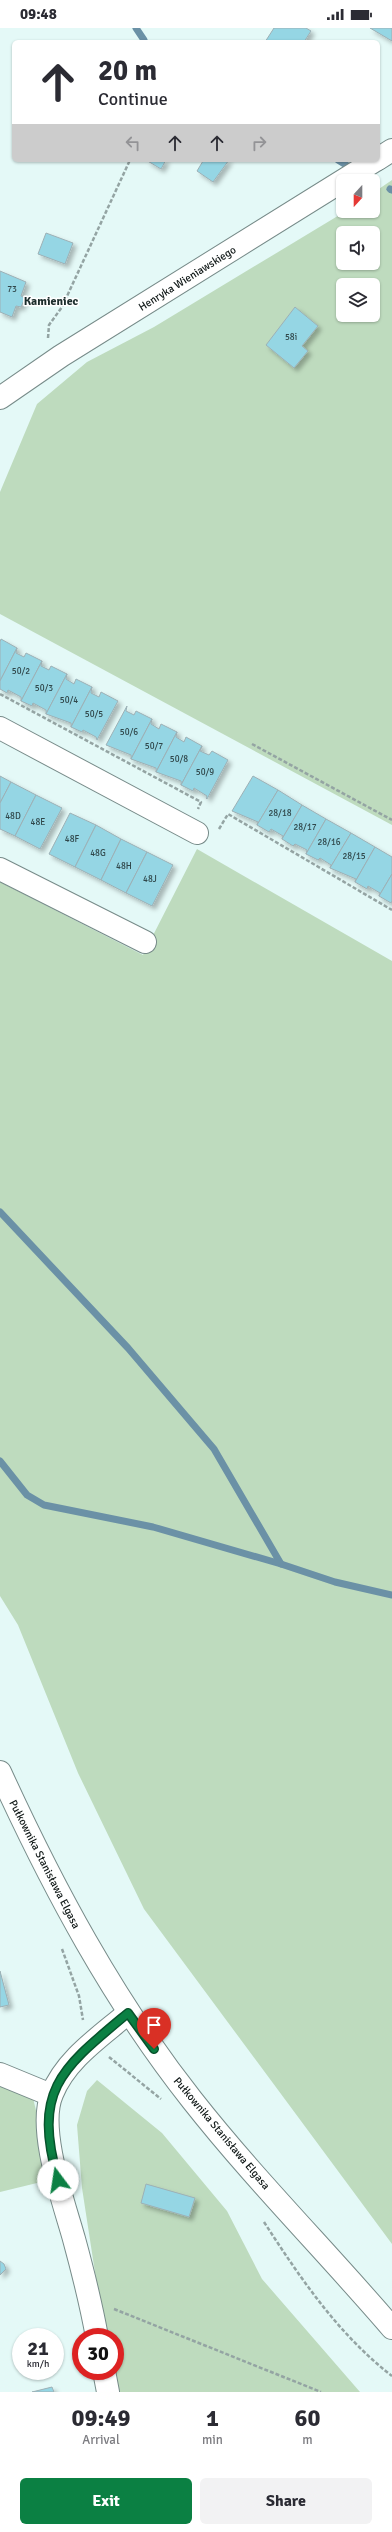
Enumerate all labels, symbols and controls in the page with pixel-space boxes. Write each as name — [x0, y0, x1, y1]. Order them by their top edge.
text: 09:48 — [20, 5, 57, 23]
text: 20 m — [98, 54, 157, 88]
icon: ahead — [32, 56, 84, 108]
text: Continue — [98, 88, 168, 110]
icon: left — [122, 132, 144, 154]
icon: ahead — [164, 132, 186, 154]
icon: ahead — [206, 132, 228, 154]
icon: right — [248, 132, 270, 154]
north arrow — [336, 174, 380, 218]
map controls — [336, 174, 380, 322]
button: sound — [336, 226, 380, 270]
street label: Henryka Wieniawskiego — [136, 243, 239, 314]
button: layers — [336, 278, 380, 322]
house number: 73 — [7, 284, 17, 295]
district label: Kamieniec — [24, 294, 79, 309]
house number: 58i — [285, 332, 297, 343]
house number: 50/2 — [12, 666, 30, 677]
house number: 50/3 — [35, 683, 53, 694]
house number: 50/4 — [60, 695, 78, 706]
house number: 50/5 — [85, 709, 103, 720]
house number: 50/6 — [120, 727, 138, 738]
house number: 50/7 — [145, 741, 163, 752]
house number: 50/8 — [170, 754, 188, 765]
house number: 50/9 — [196, 767, 214, 778]
house number: 28/18 — [268, 808, 292, 819]
house number: 48D — [5, 811, 21, 822]
house number: 48E — [31, 817, 45, 828]
house number: 28/17 — [293, 822, 317, 833]
house number: 48F — [65, 834, 80, 845]
house number: 28/16 — [317, 837, 341, 848]
house number: 48G — [90, 848, 106, 859]
house number: 28/15 — [342, 851, 366, 862]
house number: 48H — [116, 861, 132, 872]
house number: 48J — [143, 874, 157, 885]
street label: Pułkownika Stanisława Elgasa — [6, 1798, 83, 1931]
pin — [137, 2008, 171, 2049]
icon: arrive — [143, 2014, 165, 2036]
street label: Pułkownika Stanisława Elgasa — [171, 2075, 273, 2192]
position arrow — [37, 2159, 79, 2201]
speed limit sign: 30 — [72, 2328, 124, 2380]
text: 21 — [27, 2336, 49, 2361]
text: km/h — [27, 2358, 49, 2370]
text: 09:49 — [72, 2403, 130, 2433]
text: 1 — [206, 2403, 219, 2433]
text: 60 — [295, 2403, 320, 2433]
text: Arrival — [82, 2432, 120, 2448]
text: min — [202, 2432, 223, 2448]
text: m — [302, 2432, 313, 2448]
button: Exit — [20, 2478, 192, 2524]
button: Share — [200, 2478, 372, 2524]

